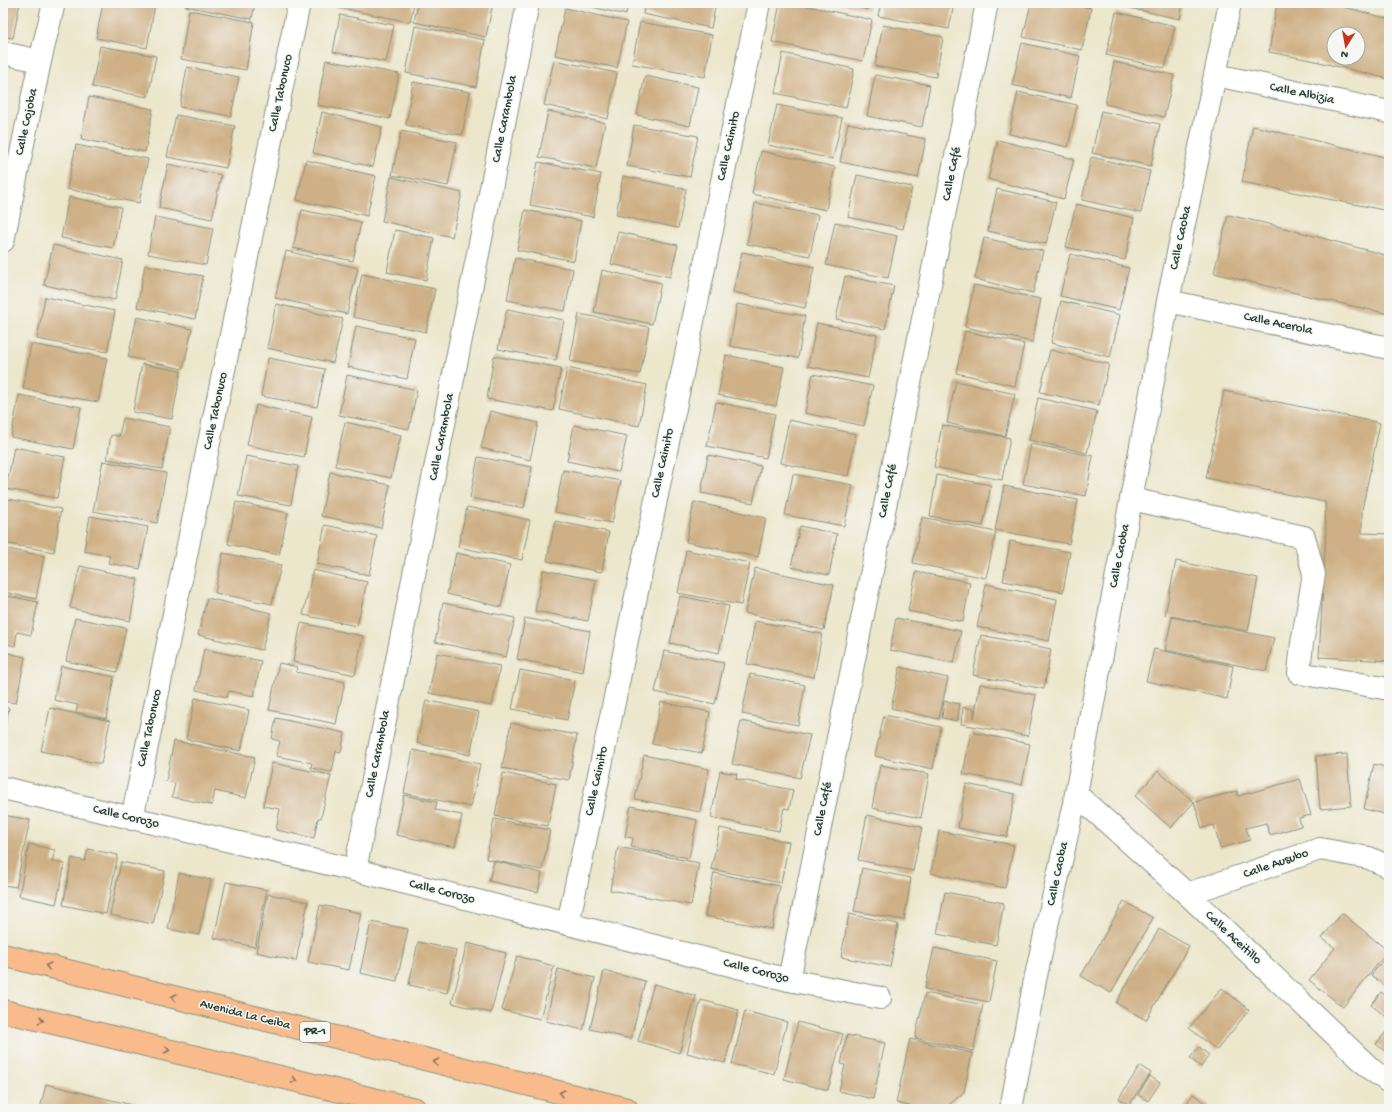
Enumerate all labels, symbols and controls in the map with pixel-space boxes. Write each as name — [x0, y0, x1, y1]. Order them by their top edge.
north arrow — [1326, 26, 1366, 66]
text: N — [1340, 47, 1349, 60]
street label: Calle Tabonuco — [265, 53, 297, 133]
street label: Calle Carambola — [489, 73, 521, 164]
street label: Calle Albizia — [1268, 80, 1336, 108]
street label: Calle Cojoba — [13, 86, 42, 157]
street label: Calle Caimito — [714, 109, 744, 182]
street label: Calle Café — [939, 145, 965, 202]
street label: Calle Caoba — [1167, 204, 1195, 271]
street label: Calle Acerola — [1242, 309, 1315, 339]
street label: Calle Tabonuco — [200, 371, 232, 451]
street label: Calle Carambola — [426, 391, 458, 482]
street label: Calle Caimito — [648, 426, 678, 499]
street label: Calle Café — [875, 462, 901, 519]
street label: Calle Caoba — [1106, 522, 1134, 589]
street label: Calle Tabonuco — [134, 688, 166, 768]
street label: Calle Carambola — [362, 708, 394, 799]
street label: Calle Caimito — [582, 744, 612, 817]
street label: Calle Café — [810, 780, 836, 837]
street label: Calle Corozo — [91, 802, 161, 832]
street label: Calle Caoba — [1044, 840, 1072, 907]
street label: Calle Ausubo — [1241, 846, 1311, 882]
street label: Calle Corozo — [407, 877, 477, 907]
street label: Calle Aceitillo — [1202, 908, 1265, 968]
street label: Calle Corozo — [721, 956, 791, 986]
one-way arrow — [44, 962, 51, 971]
one-way arrow — [171, 994, 177, 1002]
street label: Avenida La Ceiba — [198, 997, 293, 1034]
one-way arrow — [37, 1015, 44, 1024]
road number: PR-1 — [300, 1022, 330, 1042]
one-way arrow — [164, 1046, 171, 1054]
one-way arrow — [433, 1058, 440, 1067]
one-way arrow — [291, 1076, 297, 1084]
one-way arrow — [559, 1089, 566, 1098]

